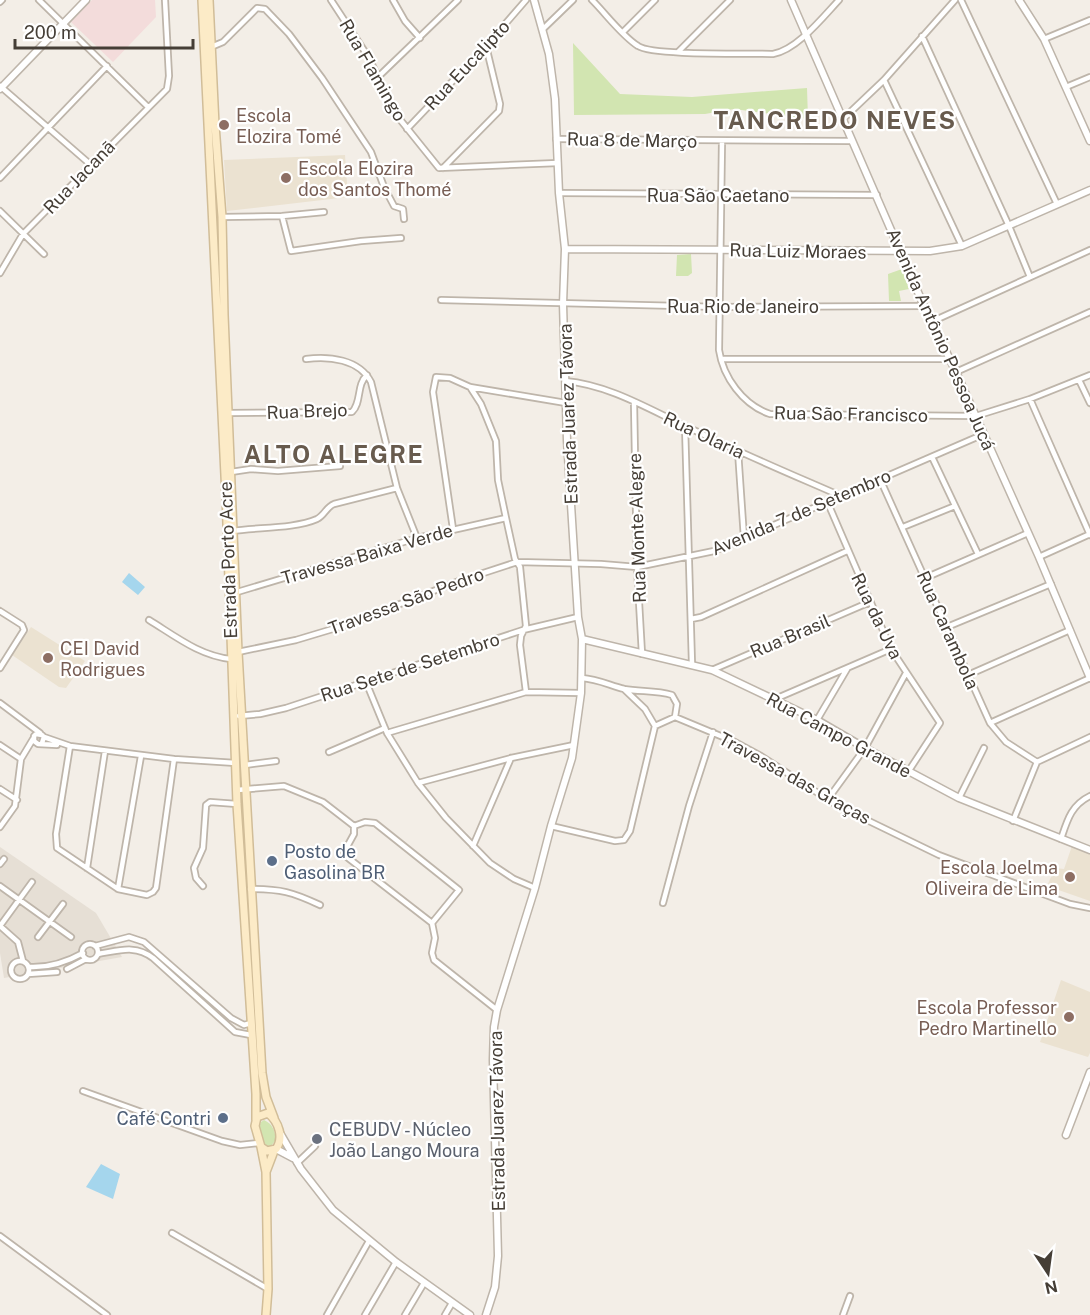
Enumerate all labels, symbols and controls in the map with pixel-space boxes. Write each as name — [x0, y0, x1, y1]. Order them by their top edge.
scale bar — [15, 12, 194, 50]
street label: Rua Flamingo — [335, 15, 411, 125]
street label: Rua Eucalipto — [420, 16, 514, 114]
text: 200 m — [24, 22, 77, 43]
place label: Escola Elozira Tomé — [236, 105, 342, 147]
district label: TANCREDO NEVES — [713, 106, 957, 134]
marker: Escola Elozira Tomé — [217, 118, 231, 132]
street label: Rua 8 de Março — [567, 128, 697, 152]
street label: Rua Jacanã — [39, 136, 119, 218]
place label: Escola Elozira dos Santos Thomé — [298, 158, 452, 200]
marker: Escola Elozira dos Santos Thomé — [279, 171, 293, 185]
street label: Rua São Caetano — [647, 185, 789, 206]
street label: Avenida Antônio Pessoa Jucá — [882, 225, 1000, 453]
street label: Rua Luiz Moraes — [729, 239, 867, 263]
street label: Rua Rio de Janeiro — [667, 296, 819, 317]
street label: Estrada Juarez Távora — [554, 323, 582, 505]
street label: Rua Brejo — [266, 399, 348, 423]
street label: Rua São Francisco — [774, 402, 928, 426]
street label: Rua Olaria — [660, 407, 748, 463]
district label: ALTO ALEGRE — [244, 440, 424, 468]
street label: Rua Monte Alegre — [624, 453, 650, 603]
street label: Avenida 7 de Setembro — [708, 465, 894, 559]
street label: Estrada Porto Acre — [215, 481, 241, 639]
street label: Travessa Baixa Verde — [279, 519, 455, 589]
street label: Travessa São Pedro — [325, 563, 487, 639]
street label: Rua Carambola — [912, 567, 984, 693]
street label: Rua da Uva — [847, 570, 907, 662]
street label: Rua Brasil — [747, 610, 833, 662]
street label: Rua Sete de Setembro — [318, 628, 502, 706]
place label: CEI David Rodrigues — [60, 638, 145, 680]
marker: CEI David Rodrigues — [41, 651, 55, 665]
street label: Rua Campo Grande — [763, 688, 915, 782]
street label: Travessa das Graças — [715, 728, 875, 828]
place label: Posto de Gasolina BR — [284, 841, 385, 883]
marker: Posto de Gasolina BR — [265, 854, 279, 868]
place label: Escola Joelma Oliveira de Lima — [925, 857, 1058, 899]
marker: Escola Joelma Oliveira de Lima — [1063, 870, 1077, 884]
place label: Escola Professor Pedro Martinello — [917, 997, 1057, 1039]
marker: Escola Professor Pedro Martinello — [1062, 1010, 1076, 1024]
street label: Estrada Juarez Távora — [485, 1030, 509, 1212]
place label: Café Contri — [117, 1108, 211, 1129]
marker: Café Contri — [216, 1111, 230, 1125]
place label: CEBUDV - Núcleo João Lango Moura — [329, 1119, 479, 1161]
marker: CEBUDV - Núcleo João Lango Moura — [310, 1132, 324, 1146]
north arrow — [1018, 1243, 1078, 1303]
text: N — [1043, 1276, 1059, 1298]

